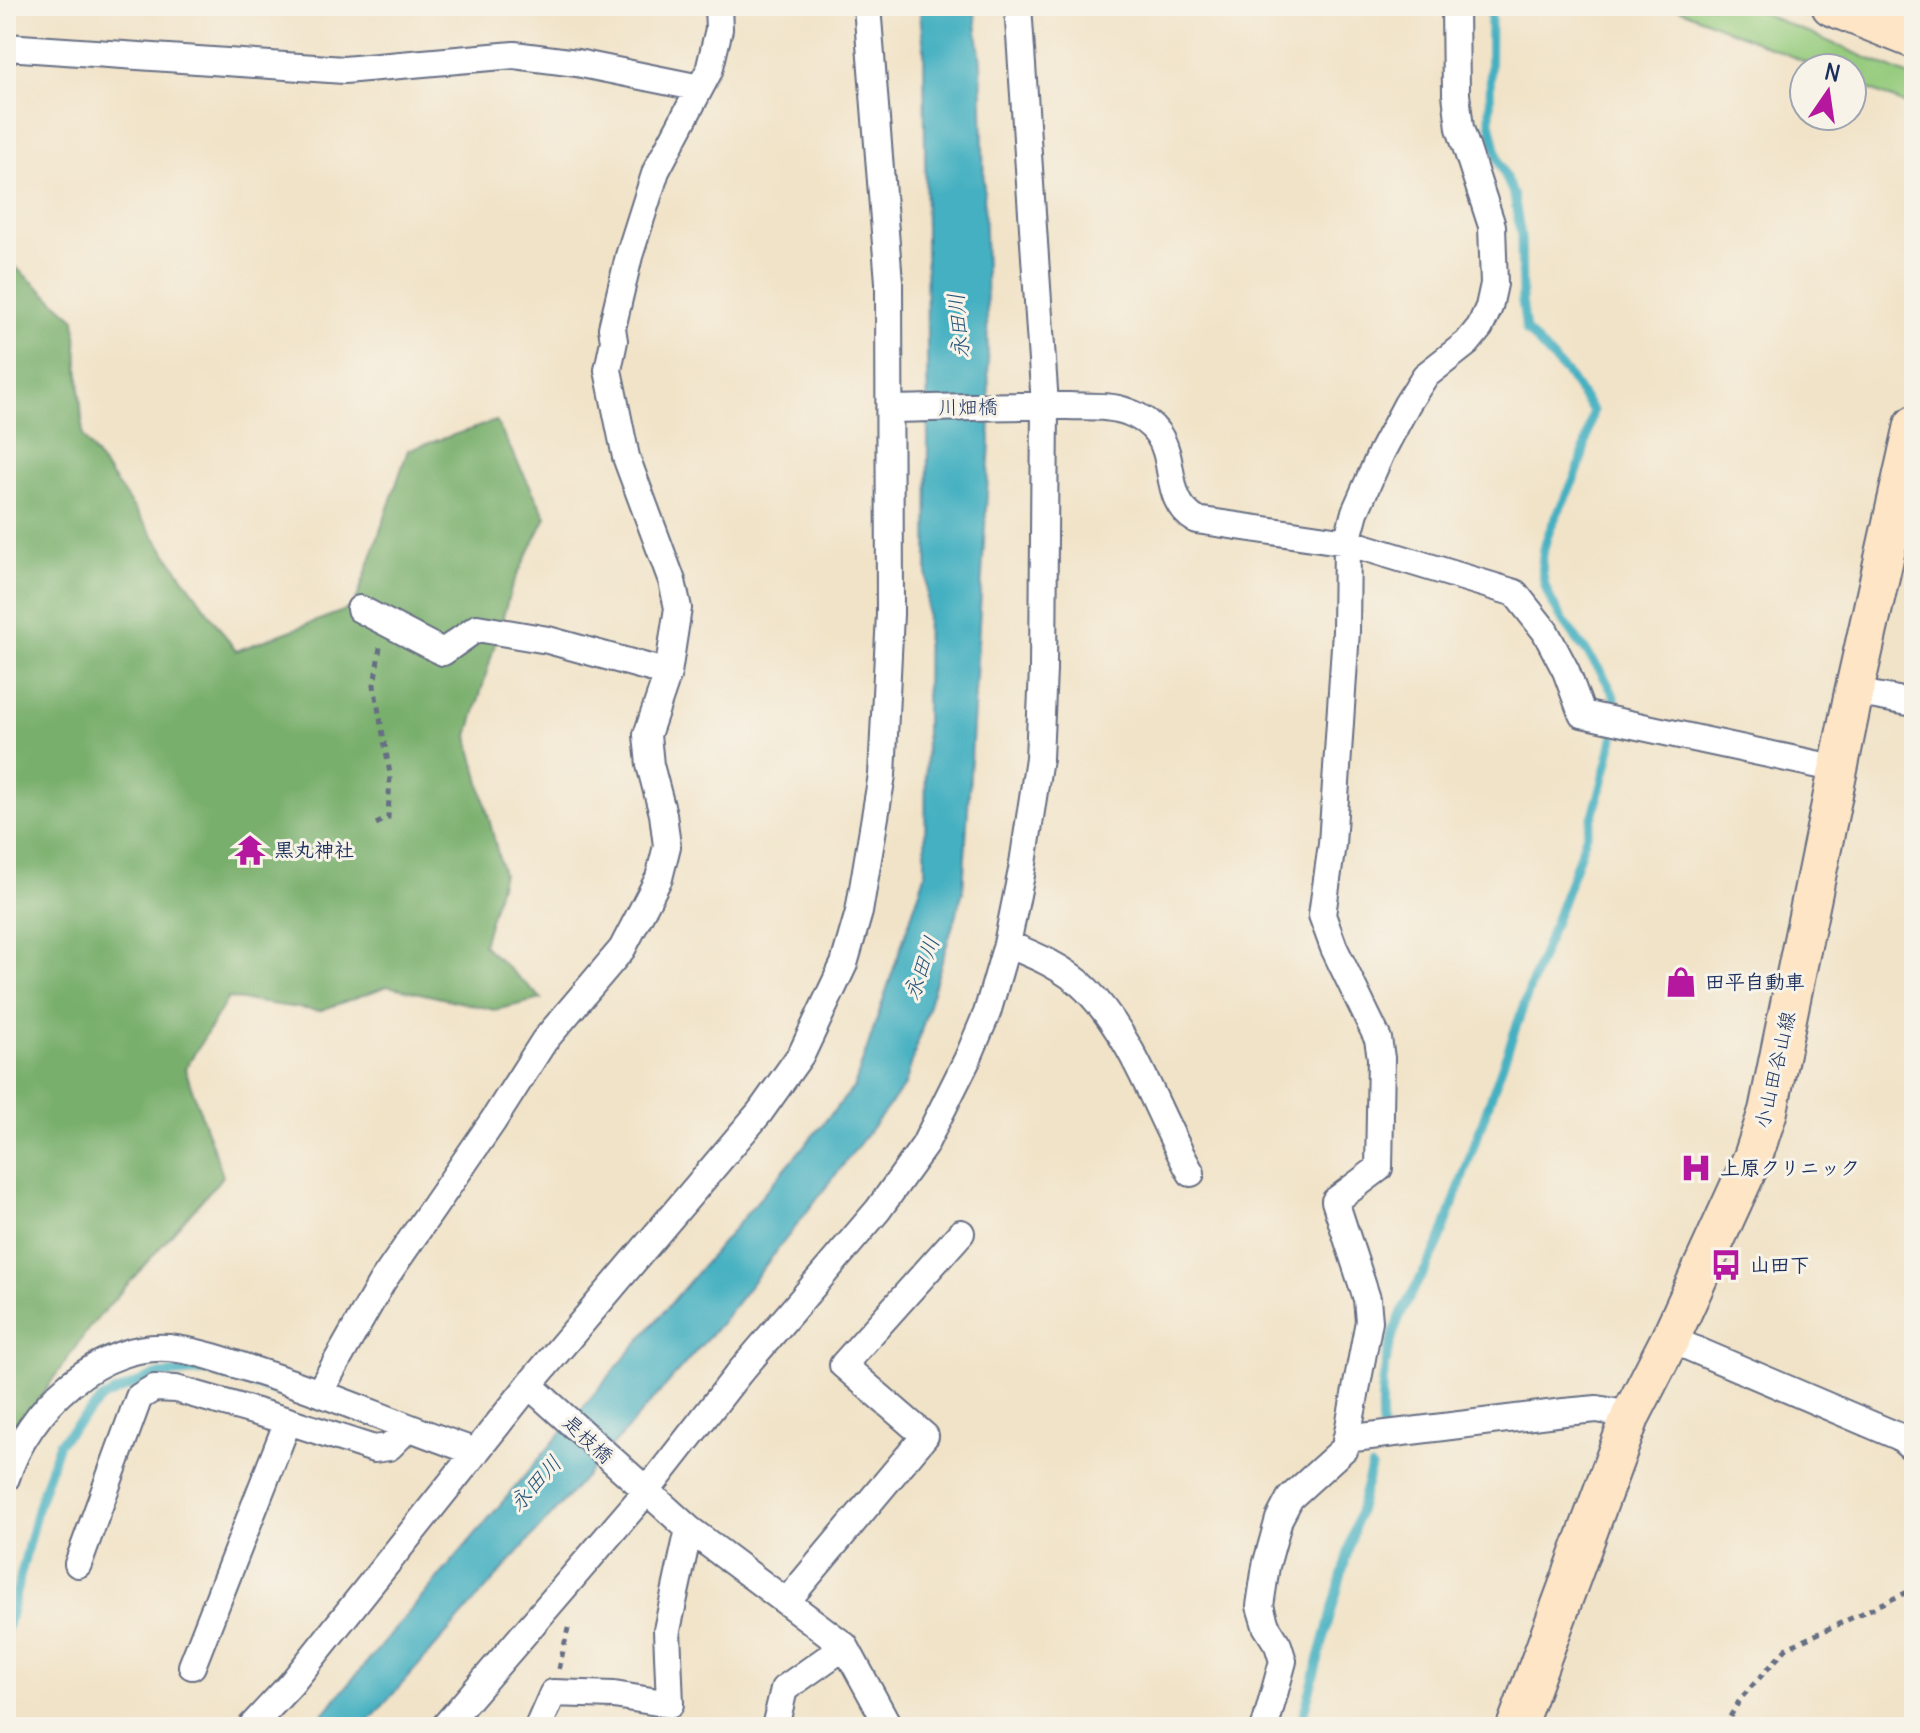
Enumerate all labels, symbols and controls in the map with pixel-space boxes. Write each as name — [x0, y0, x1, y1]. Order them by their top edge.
north arrow — [1788, 52, 1868, 132]
text: N — [1822, 57, 1843, 88]
water label: 永田川 — [941, 292, 975, 360]
street label: 川畑橋 — [938, 393, 998, 420]
temple icon: 黒丸神社 — [233, 833, 267, 867]
place label: 黒丸神社 — [274, 837, 354, 862]
water label: 永田川 — [897, 932, 945, 1004]
shop icon: 田平自動車 — [1664, 965, 1698, 999]
place label: 田平自動車 — [1705, 969, 1805, 994]
street label: 小山田谷山線 — [1749, 1009, 1800, 1131]
hospital icon: 上原クリニック — [1679, 1151, 1713, 1185]
place label: 上原クリニック — [1720, 1155, 1860, 1180]
bus stop icon: 山田下 — [1709, 1248, 1743, 1282]
place label: 山田下 — [1750, 1252, 1810, 1277]
street label: 是枝橋 — [558, 1409, 619, 1468]
water label: 永田川 — [503, 1449, 567, 1517]

